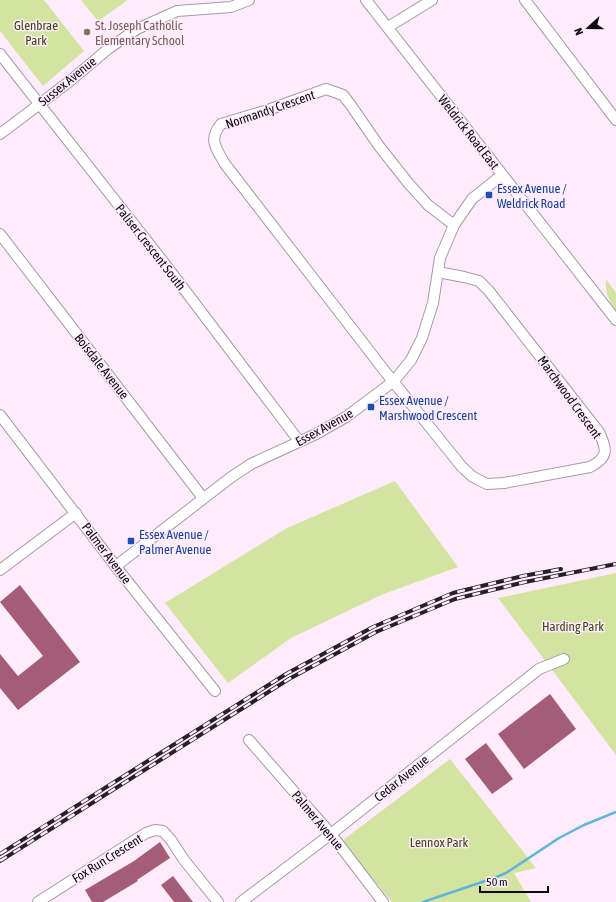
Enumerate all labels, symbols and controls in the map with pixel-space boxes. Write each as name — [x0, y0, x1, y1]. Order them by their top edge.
north arrow — [568, 8, 608, 48]
park label: Glenbrae Park — [14, 18, 58, 48]
place label: St. Joseph Catholic Elementary School — [95, 18, 185, 48]
text: N — [572, 26, 585, 37]
marker: St. Joseph Catholic Elementary School — [82, 27, 92, 37]
street label: Sussex Avenue — [36, 54, 99, 109]
street label: Normandy Crescent — [223, 87, 317, 132]
street label: Weldrick Road East — [435, 92, 502, 173]
place label: Essex Avenue / Weldrick Road — [497, 181, 567, 211]
marker: Essex Avenue / Weldrick Road — [484, 190, 494, 200]
street label: Paliser Crescent South — [112, 201, 189, 293]
street label: Boisdale Avenue — [71, 331, 132, 402]
street label: Marchwood Crescent — [535, 353, 605, 442]
place label: Essex Avenue / Marshwood Crescent — [379, 393, 477, 423]
marker: Essex Avenue / Marshwood Crescent — [366, 402, 376, 412]
street label: Essex Avenue — [293, 405, 356, 449]
street label: Palmer Avenue — [79, 520, 134, 587]
place label: Essex Avenue / Palmer Avenue — [139, 527, 212, 557]
marker: Essex Avenue / Palmer Avenue — [126, 536, 136, 546]
park label: Harding Park — [542, 619, 604, 634]
street label: Cedar Avenue — [371, 752, 432, 805]
street label: Palmer Avenue — [289, 788, 347, 853]
street label: Fox Run Crescent — [69, 831, 145, 886]
park label: Lennox Park — [410, 835, 468, 850]
scale bar — [480, 868, 548, 894]
text: 50 m — [486, 875, 508, 889]

